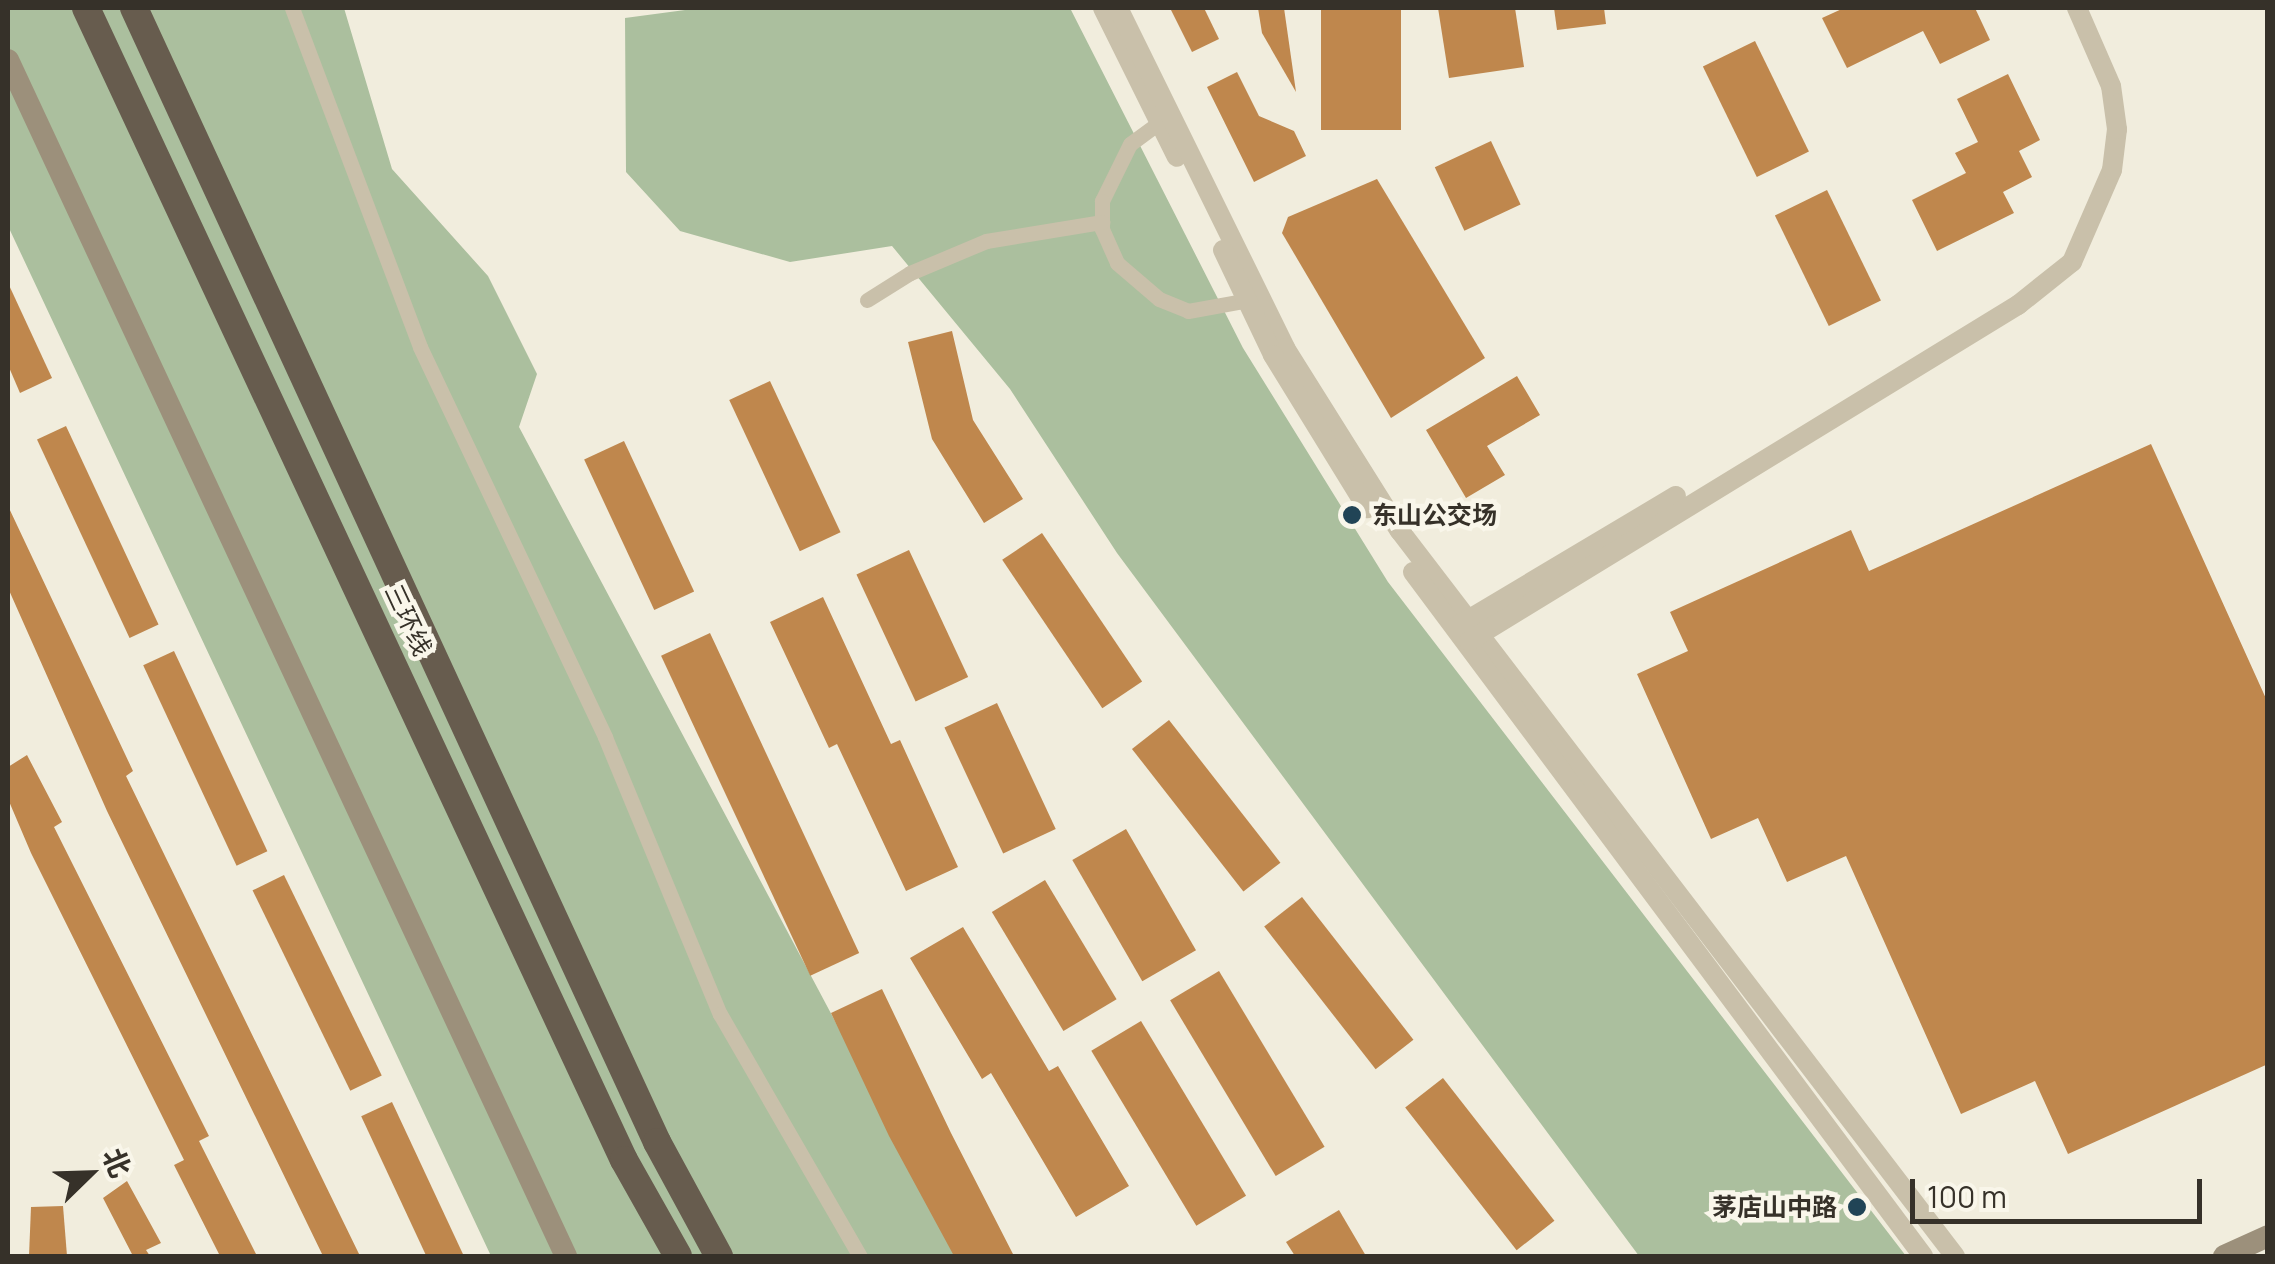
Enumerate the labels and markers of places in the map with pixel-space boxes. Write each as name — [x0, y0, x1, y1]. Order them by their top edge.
place label: 东山公交场 — [1372, 500, 1497, 530]
marker: 东山公交场 — [1341, 504, 1363, 526]
place label: 茅店山中路 — [1712, 1192, 1837, 1222]
marker: 茅店山中路 — [1846, 1196, 1868, 1218]

